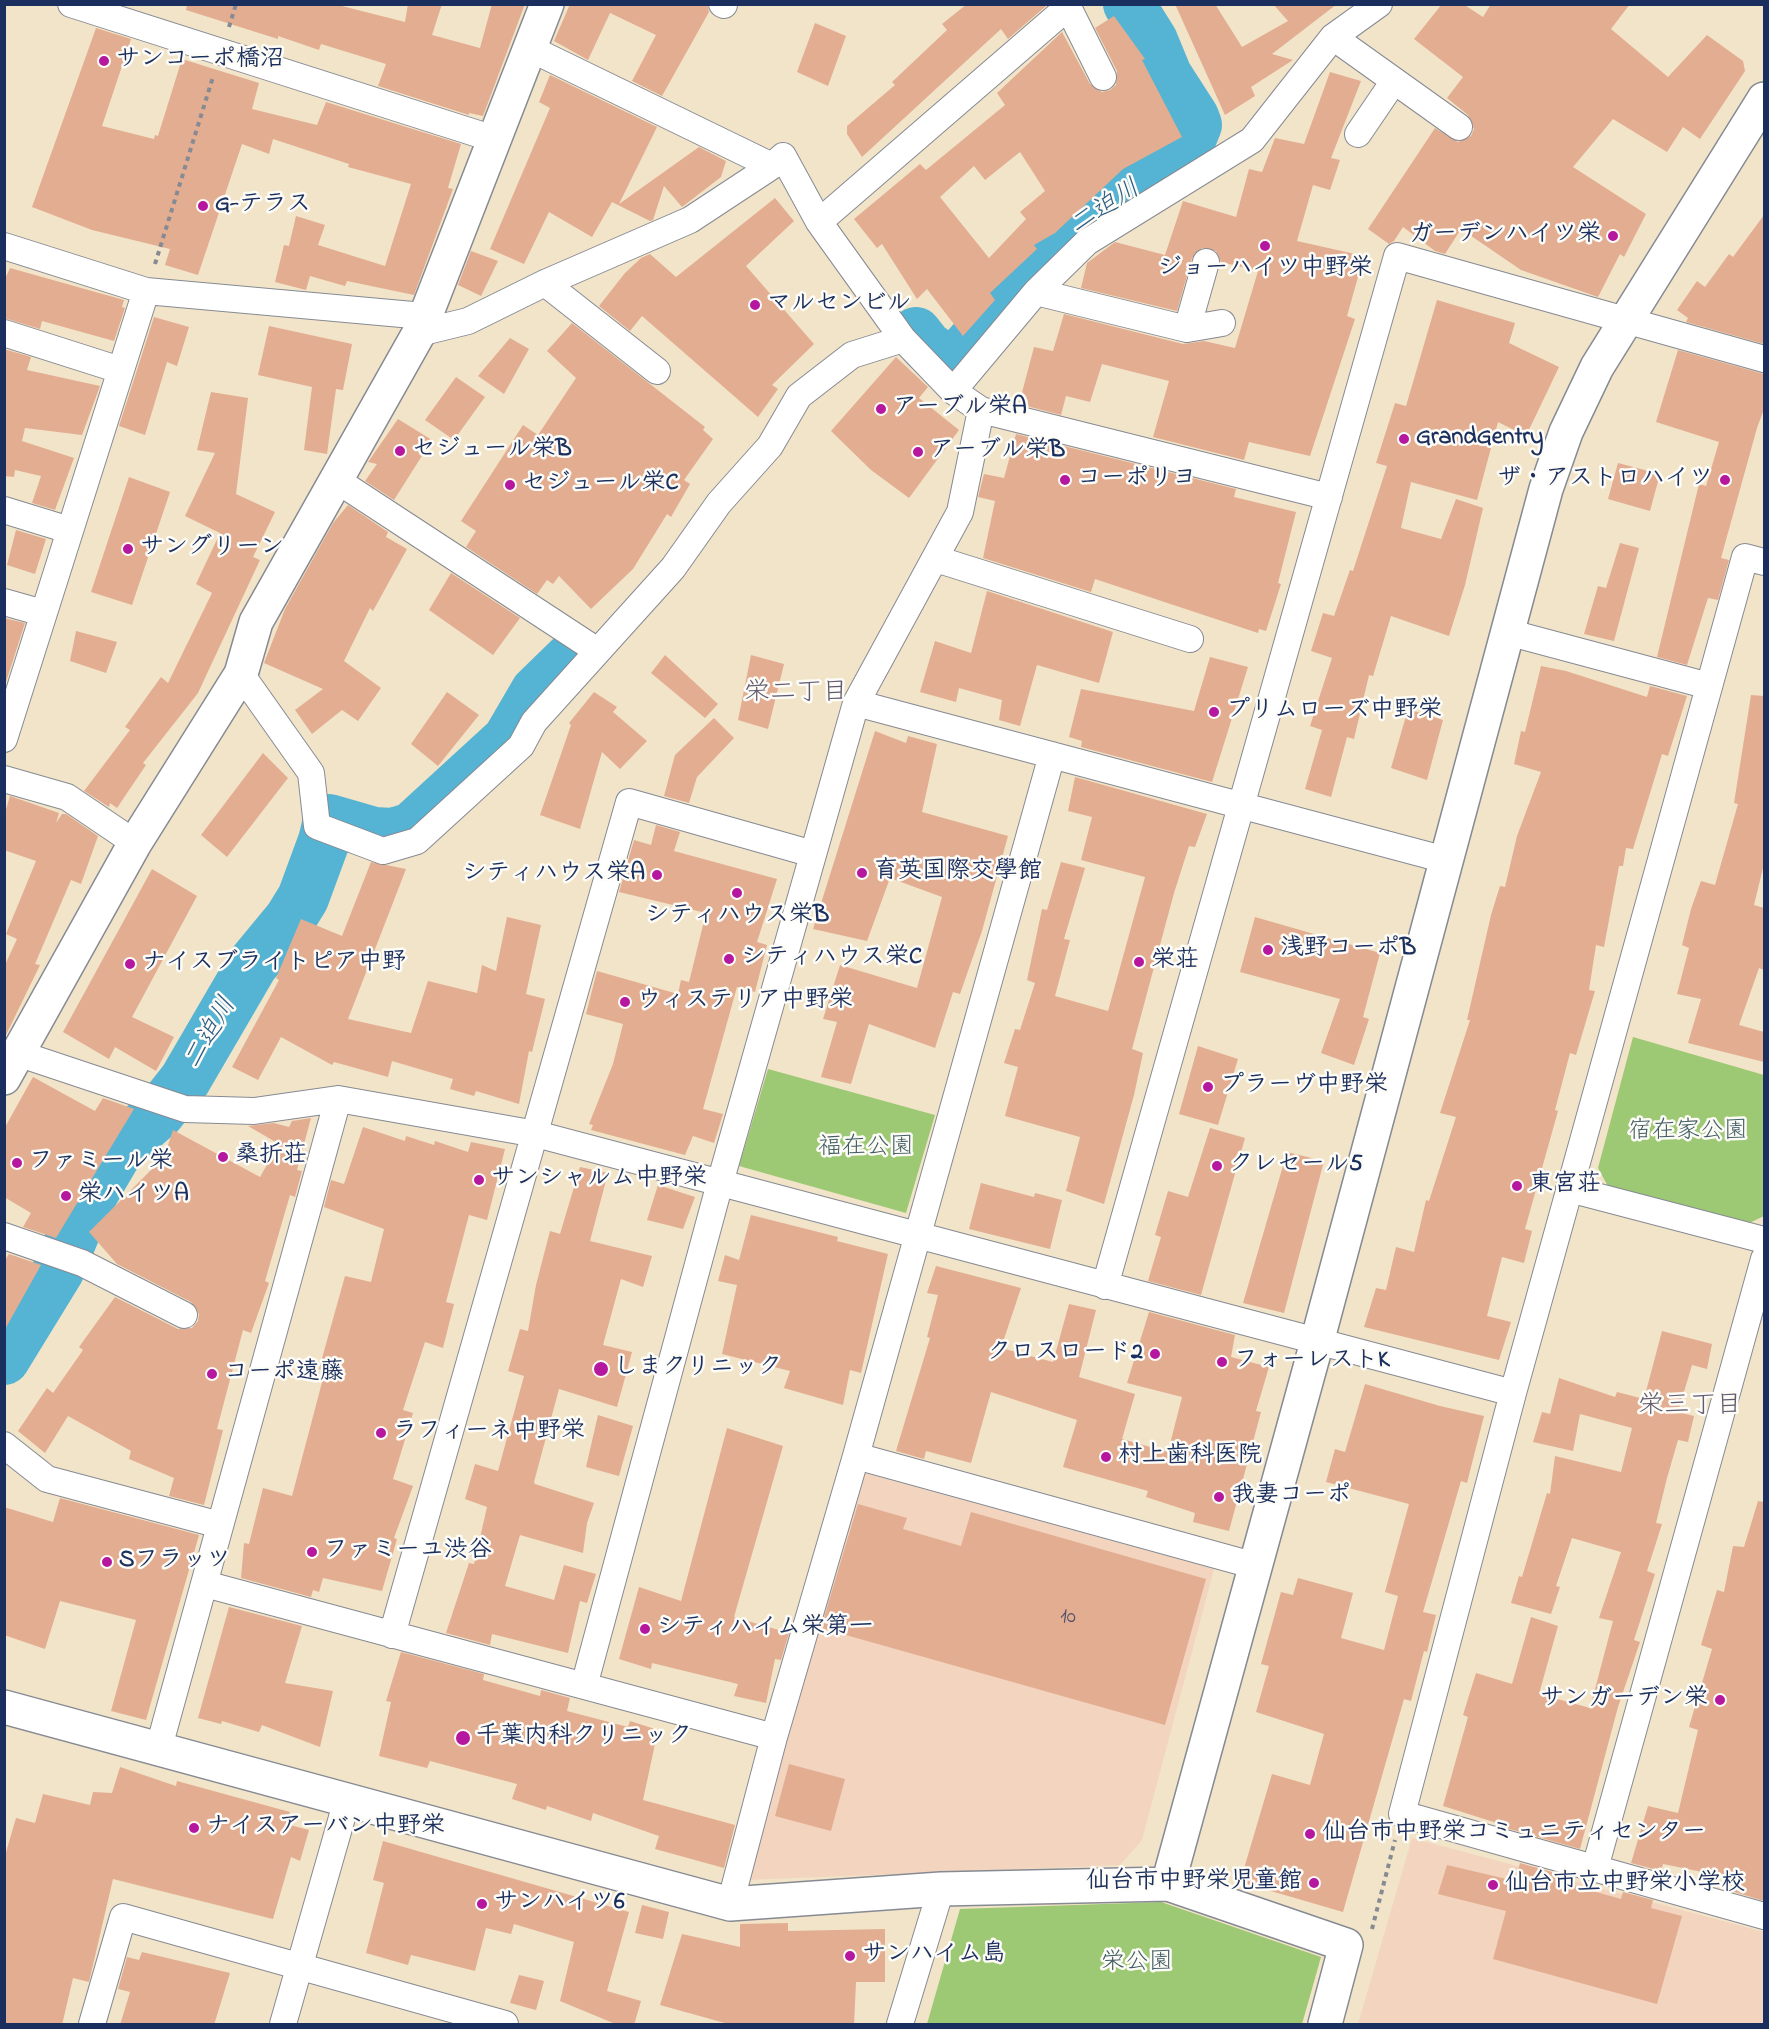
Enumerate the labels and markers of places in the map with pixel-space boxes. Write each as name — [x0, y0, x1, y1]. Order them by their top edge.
place label: サンコーポ橋沼 — [116, 47, 284, 75]
marker: サンコーポ橋沼 — [97, 54, 111, 68]
place label: G-テラス — [215, 192, 311, 220]
marker: G-テラス — [196, 199, 210, 213]
place label: ガーデンハイツ栄 — [1409, 222, 1601, 250]
marker: ガーデンハイツ栄 — [1606, 229, 1620, 243]
marker: ジョーハイツ中野栄 — [1258, 239, 1272, 253]
place label: ジョーハイツ中野栄 — [1157, 256, 1373, 284]
place label: マルセンビル — [767, 291, 911, 319]
marker: マルセンビル — [748, 298, 762, 312]
place label: アーブル栄A — [893, 395, 1027, 423]
marker: アーブル栄A — [874, 402, 888, 416]
place label: GrandGentry — [1416, 425, 1543, 453]
marker: GrandGentry — [1397, 432, 1411, 446]
place label: セジュール栄B — [412, 437, 572, 465]
place label: アーブル栄B — [930, 438, 1065, 466]
marker: セジュール栄B — [393, 444, 407, 458]
marker: アーブル栄B — [911, 445, 925, 459]
place label: コーポリヨ — [1077, 466, 1197, 494]
place label: ザ・アストロハイツ — [1497, 466, 1713, 494]
place label: セジュール栄C — [522, 471, 679, 499]
marker: コーポリヨ — [1058, 473, 1072, 487]
marker: ザ・アストロハイツ — [1718, 473, 1732, 487]
marker: セジュール栄C — [503, 478, 517, 492]
place label: サングリーン — [140, 535, 284, 563]
marker: サングリーン — [121, 542, 135, 556]
place label: プリムローズ中野栄 — [1226, 698, 1442, 726]
marker: プリムローズ中野栄 — [1207, 705, 1221, 719]
place label: 育英国際交學館 — [874, 859, 1042, 887]
place label: シティハウス栄A — [462, 861, 645, 889]
marker: 育英国際交學館 — [855, 866, 869, 880]
marker: シティハウス栄A — [650, 868, 664, 882]
marker: シティハウス栄B — [730, 886, 744, 900]
place label: シティハウス栄B — [645, 903, 829, 931]
place label: 浅野コーポB — [1280, 936, 1416, 964]
marker: 浅野コーポB — [1261, 943, 1275, 957]
place label: シティハウス栄C — [741, 945, 922, 973]
place label: 栄荘 — [1151, 948, 1199, 976]
place label: ナイスブライトピア中野 — [142, 950, 406, 978]
marker: シティハウス栄C — [722, 952, 736, 966]
marker: 栄荘 — [1132, 955, 1146, 969]
marker: ナイスブライトピア中野 — [123, 957, 137, 971]
place label: ウィステリア中野栄 — [637, 988, 853, 1016]
marker: ウィステリア中野栄 — [618, 995, 632, 1009]
place label: プラーヴ中野栄 — [1220, 1073, 1388, 1101]
marker: プラーヴ中野栄 — [1201, 1080, 1215, 1094]
place label: 桑折荘 — [235, 1143, 307, 1171]
place label: ファミール栄 — [29, 1149, 173, 1177]
marker: 桑折荘 — [216, 1150, 230, 1164]
place label: クレセール5 — [1229, 1152, 1363, 1180]
marker: ファミール栄 — [10, 1156, 24, 1170]
marker: クレセール5 — [1210, 1159, 1224, 1173]
place label: サンシャルム中野栄 — [491, 1166, 707, 1194]
place label: 東宮荘 — [1529, 1172, 1601, 1200]
marker: サンシャルム中野栄 — [472, 1173, 486, 1187]
marker: 東宮荘 — [1510, 1179, 1524, 1193]
place label: 栄ハイツA — [78, 1182, 189, 1210]
marker: 栄ハイツA — [59, 1189, 73, 1203]
place label: クロスロード2 — [987, 1340, 1143, 1368]
marker: クロスロード2 — [1148, 1347, 1162, 1361]
place label: フォーレストK — [1234, 1348, 1390, 1376]
place label: しまクリニック — [614, 1355, 782, 1383]
marker: フォーレストK — [1215, 1355, 1229, 1369]
place label: コーポ遠藤 — [224, 1360, 344, 1388]
marker: しまクリニック — [592, 1360, 610, 1378]
marker: コーポ遠藤 — [205, 1367, 219, 1381]
place label: ラフィーネ中野栄 — [393, 1419, 585, 1447]
marker: ラフィーネ中野栄 — [374, 1426, 388, 1440]
place label: 村上歯科医院 — [1118, 1443, 1262, 1471]
marker: 村上歯科医院 — [1099, 1450, 1113, 1464]
place label: 我妻コーポ — [1231, 1483, 1351, 1511]
marker: 我妻コーポ — [1212, 1490, 1226, 1504]
place label: ファミーユ渋谷 — [324, 1538, 492, 1566]
marker: ファミーユ渋谷 — [305, 1545, 319, 1559]
place label: Sフラッツ — [119, 1548, 230, 1576]
marker: Sフラッツ — [100, 1555, 114, 1569]
place label: シティハイム栄第一 — [657, 1615, 873, 1643]
marker: シティハイム栄第一 — [638, 1622, 652, 1636]
place label: サンガーデン栄 — [1540, 1686, 1708, 1714]
marker: サンガーデン栄 — [1713, 1693, 1727, 1707]
place label: 千葉内科クリニック — [476, 1724, 692, 1752]
marker: 千葉内科クリニック — [454, 1729, 472, 1747]
place label: ナイスアーバン中野栄 — [206, 1814, 445, 1842]
place label: 仙台市中野栄コミュニティセンター — [1322, 1820, 1706, 1848]
marker: ナイスアーバン中野栄 — [187, 1821, 201, 1835]
marker: 仙台市中野栄コミュニティセンター — [1303, 1827, 1317, 1841]
place label: 仙台市中野栄児童館 — [1086, 1869, 1302, 1897]
place label: 仙台市立中野栄小学校 — [1505, 1871, 1745, 1899]
marker: 仙台市中野栄児童館 — [1307, 1876, 1321, 1890]
marker: 仙台市立中野栄小学校 — [1486, 1878, 1500, 1892]
place label: サンハイツ6 — [494, 1890, 625, 1918]
marker: サンハイツ6 — [475, 1897, 489, 1911]
place label: サンハイム島 — [862, 1942, 1006, 1970]
marker: サンハイム島 — [843, 1949, 857, 1963]

